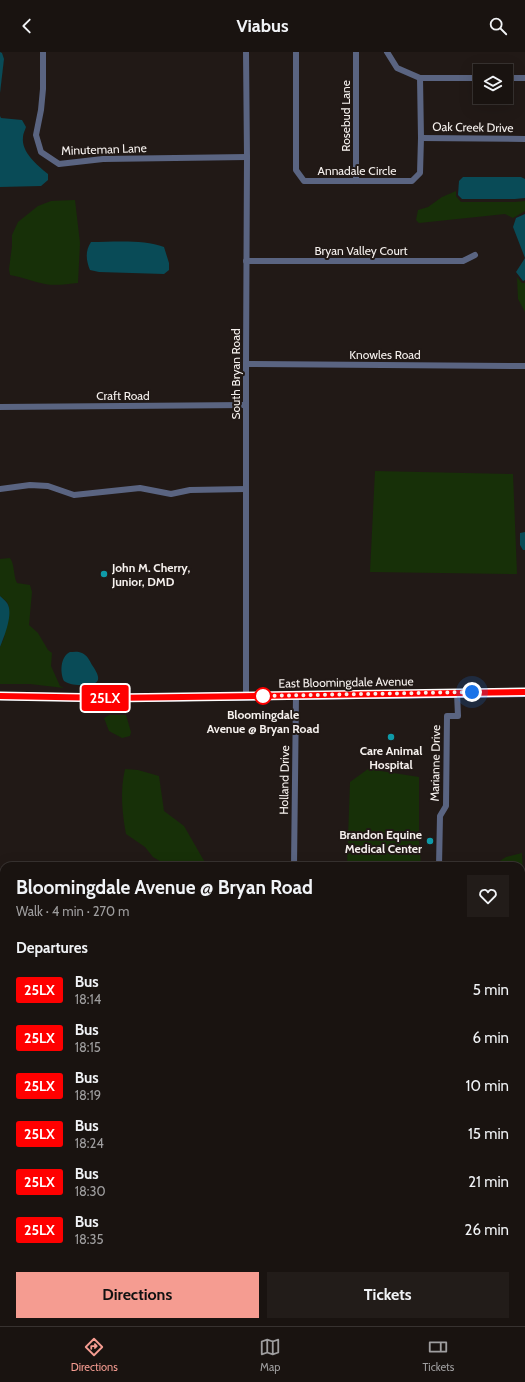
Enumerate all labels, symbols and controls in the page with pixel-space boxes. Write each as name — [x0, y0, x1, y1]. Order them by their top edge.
icon: back — [16, 15, 38, 37]
text: Viabus — [236, 15, 289, 37]
icon: search — [487, 15, 509, 37]
map controls — [473, 64, 513, 104]
button: layers — [473, 64, 513, 104]
street label: Rosebud Lane — [338, 80, 353, 152]
street label: Oak Creek Drive — [432, 119, 514, 135]
street label: Minuteman Lane — [61, 140, 147, 158]
street label: Annadale Circle — [318, 163, 396, 178]
street label: Bryan Valley Court — [314, 243, 408, 258]
street label: South Bryan Road — [228, 328, 243, 420]
street label: Knowles Road — [349, 347, 421, 362]
street label: Craft Road — [96, 388, 150, 403]
place label: John M. Cherry, Junior, DMD — [111, 560, 190, 589]
marker: John M. Cherry, Junior, DMD — [99, 569, 109, 579]
street label: East Bloomingdale Avenue — [278, 673, 414, 691]
your location — [462, 682, 482, 702]
line badge: 25LX — [77, 685, 133, 711]
marker: Bloomingdale Avenue @ Bryan Road — [254, 687, 272, 705]
text: 25LX — [90, 689, 120, 707]
place label: Bloomingdale Avenue @ Bryan Road — [207, 707, 319, 736]
street label: Marianne Drive — [427, 725, 443, 801]
marker: Care Animal Hospital — [386, 732, 396, 742]
place label: Care Animal Hospital — [360, 743, 422, 772]
street label: Holland Drive — [276, 745, 292, 815]
place label: Brandon Equine Medical Center — [339, 827, 422, 856]
marker: Brandon Equine Medical Center — [425, 836, 435, 846]
button: heart — [467, 875, 509, 917]
text: Bloomingdale Avenue @ Bryan Road — [16, 876, 313, 899]
text: Walk · 4 min · 270 m — [16, 903, 129, 919]
text: Departures — [16, 939, 88, 957]
text: Bus — [75, 973, 99, 991]
text: 25LX — [24, 981, 55, 999]
text: 5 min — [473, 981, 509, 999]
text: 18:14 — [75, 991, 101, 1007]
text: Bus — [75, 1021, 99, 1039]
text: 25LX — [24, 1029, 55, 1047]
text: 6 min — [472, 1029, 509, 1047]
text: 18:15 — [75, 1039, 101, 1055]
text: Bus — [75, 1069, 99, 1087]
text: 25LX — [24, 1077, 55, 1095]
text: 10 min — [466, 1077, 509, 1095]
text: 18:19 — [75, 1087, 101, 1103]
text: Bus — [75, 1117, 99, 1135]
text: 25LX — [24, 1125, 55, 1143]
text: 15 min — [468, 1125, 509, 1143]
text: 18:24 — [75, 1135, 104, 1151]
text: Bus — [75, 1165, 99, 1183]
text: 25LX — [24, 1173, 55, 1191]
text: 21 min — [468, 1173, 509, 1191]
text: 18:30 — [75, 1183, 106, 1199]
text: Bus — [75, 1213, 99, 1231]
text: 25LX — [24, 1221, 55, 1239]
text: 26 min — [465, 1221, 509, 1239]
text: 18:35 — [75, 1231, 104, 1247]
button: Directions — [16, 1272, 259, 1318]
button: Tickets — [267, 1272, 509, 1318]
tab: Directions — [71, 1336, 118, 1374]
tab: Map — [259, 1336, 281, 1374]
tab: Tickets — [423, 1336, 454, 1374]

